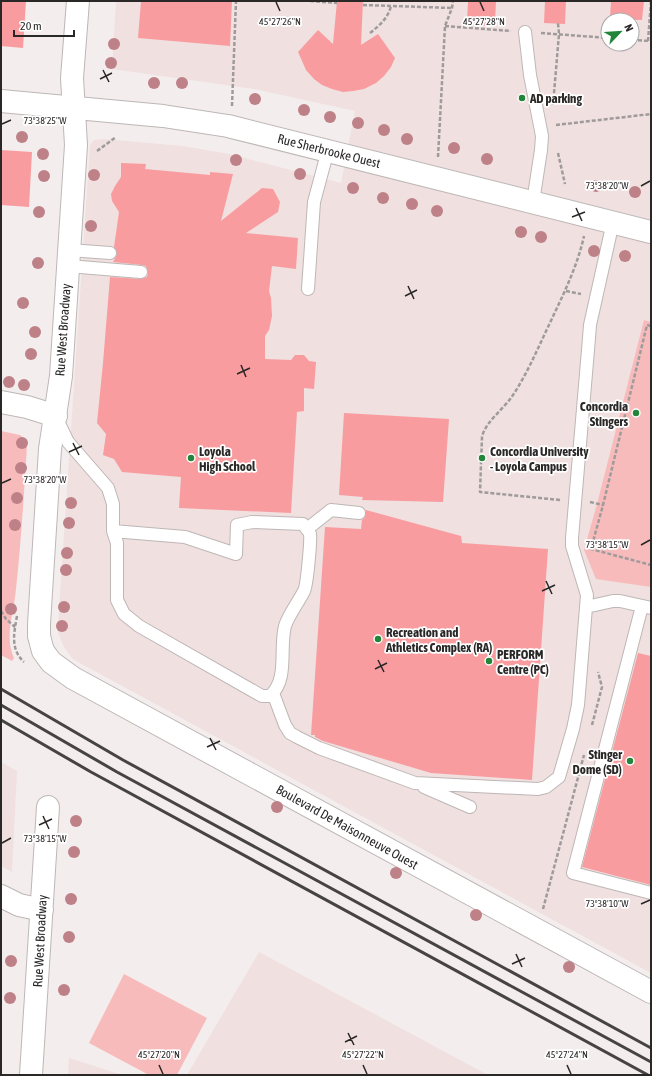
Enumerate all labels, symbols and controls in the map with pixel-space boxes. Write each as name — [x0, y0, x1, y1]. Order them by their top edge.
scale bar — [14, 12, 74, 38]
north arrow — [600, 12, 640, 52]
text: 45°27'26"N — [259, 16, 301, 27]
text: 45°27'28"N — [463, 16, 505, 27]
text: 20 m — [20, 19, 42, 33]
text: N — [622, 22, 636, 33]
place label: AD parking — [529, 91, 582, 106]
marker: AD parking — [517, 93, 527, 103]
text: 73°38'25"W — [23, 115, 67, 126]
street label: Rue Sherbrooke Ouest — [276, 131, 382, 171]
text: 73°38'20"W — [585, 180, 629, 191]
street label: Rue West Broadway — [52, 283, 74, 377]
place label: Concordia Stingers — [580, 399, 628, 429]
marker: Concordia Stingers — [631, 408, 641, 418]
place label: Loyola High School — [199, 444, 256, 474]
place label: Concordia University - Loyola Campus — [490, 444, 589, 474]
marker: Loyola High School — [186, 453, 196, 463]
marker: Concordia University - Loyola Campus — [477, 453, 487, 463]
text: 73°38'20"W — [23, 474, 67, 485]
text: 73°38'15"W — [585, 539, 629, 550]
place label: Recreation and Athletics Complex (RA) — [385, 625, 492, 655]
marker: Recreation and Athletics Complex (RA) — [373, 634, 383, 644]
place label: PERFORM Centre (PC) — [497, 647, 549, 677]
marker: PERFORM Centre (PC) — [484, 656, 494, 666]
place label: Stinger Dome (SD) — [573, 747, 623, 777]
marker: Stinger Dome (SD) — [625, 756, 635, 766]
street label: Boulevard De Maisonneuve Ouest — [273, 782, 421, 872]
text: 73°38'15"W — [23, 833, 67, 844]
street label: Rue West Broadway — [30, 894, 50, 988]
text: 73°38'10"W — [585, 898, 629, 909]
text: 45°27'20"N — [138, 1049, 180, 1060]
text: 45°27'22"N — [342, 1049, 384, 1060]
text: 45°27'24"N — [546, 1049, 588, 1060]

